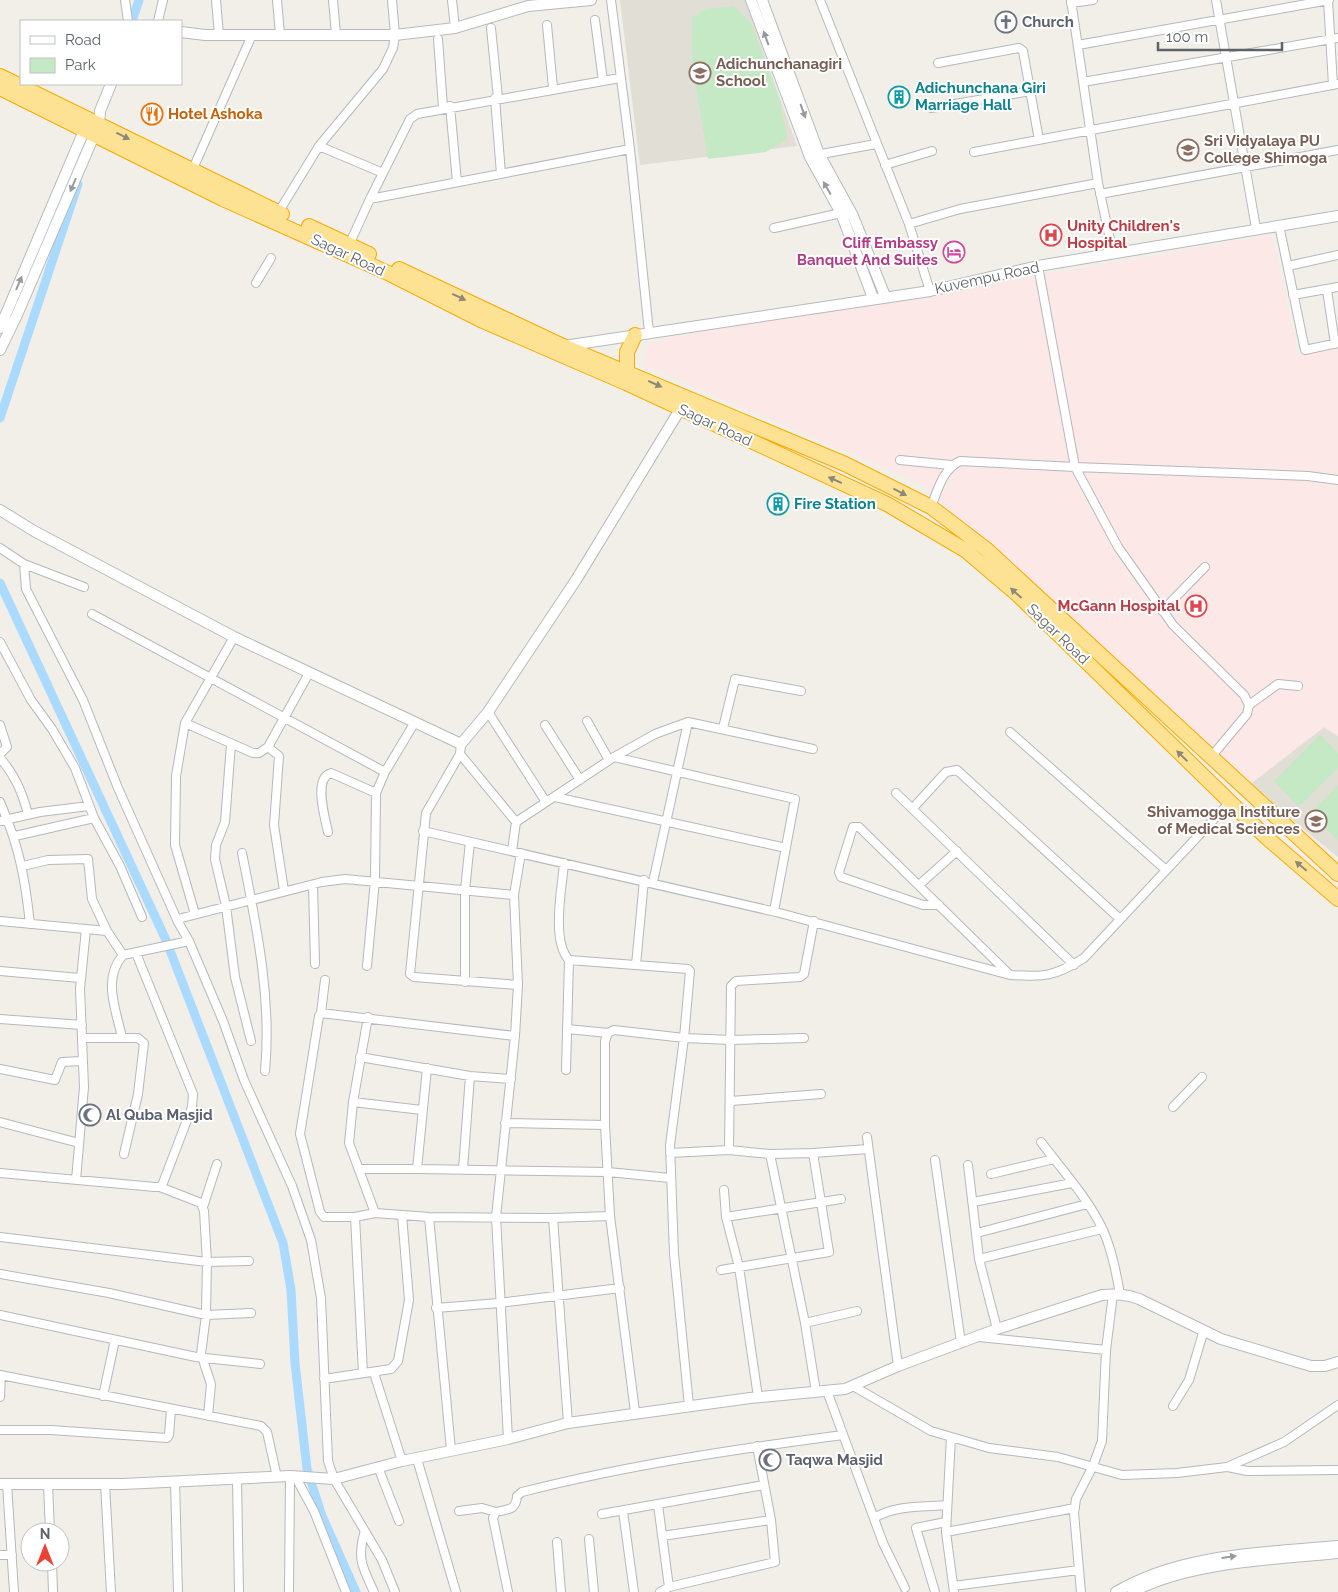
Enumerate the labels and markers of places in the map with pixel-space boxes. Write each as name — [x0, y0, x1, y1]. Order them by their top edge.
church icon: Church — [994, 10, 1018, 34]
place label: Church — [1022, 13, 1074, 31]
place label: Adichunchanagiri School — [716, 55, 842, 90]
school or university icon: Adichunchanagiri School — [688, 61, 712, 85]
place label: Adichunchana Giri Marriage Hall — [915, 79, 1046, 114]
building icon: Adichunchana Giri Marriage Hall — [887, 85, 911, 109]
restaurant icon: Hotel Ashoka — [140, 102, 164, 126]
place label: Hotel Ashoka — [168, 105, 263, 123]
place label: Sri Vidyalaya PU College Shimoga — [1204, 132, 1328, 167]
school or university icon: Sri Vidyalaya PU College Shimoga — [1176, 138, 1200, 162]
place label: Unity Children's Hospital — [1067, 217, 1180, 252]
hospital icon: Unity Children's Hospital — [1039, 223, 1063, 247]
place label: Cliff Embassy Banquet And Suites — [797, 234, 939, 269]
hotel icon: Cliff Embassy Banquet And Suites — [942, 240, 966, 264]
building icon: Fire Station — [766, 492, 790, 516]
place label: Fire Station — [794, 495, 876, 513]
hospital icon: McGann Hospital — [1184, 594, 1208, 618]
place label: McGann Hospital — [1058, 597, 1180, 615]
place label: Shivamogga Institure of Medical Sciences — [1147, 803, 1300, 838]
school or university icon: Shivamogga Institure of Medical Sciences — [1304, 809, 1328, 833]
mosque icon: Al Quba Masjid — [78, 1103, 102, 1127]
place label: Al Quba Masjid — [106, 1106, 213, 1124]
mosque icon: Taqwa Masjid — [758, 1448, 782, 1472]
place label: Taqwa Masjid — [786, 1451, 883, 1469]

